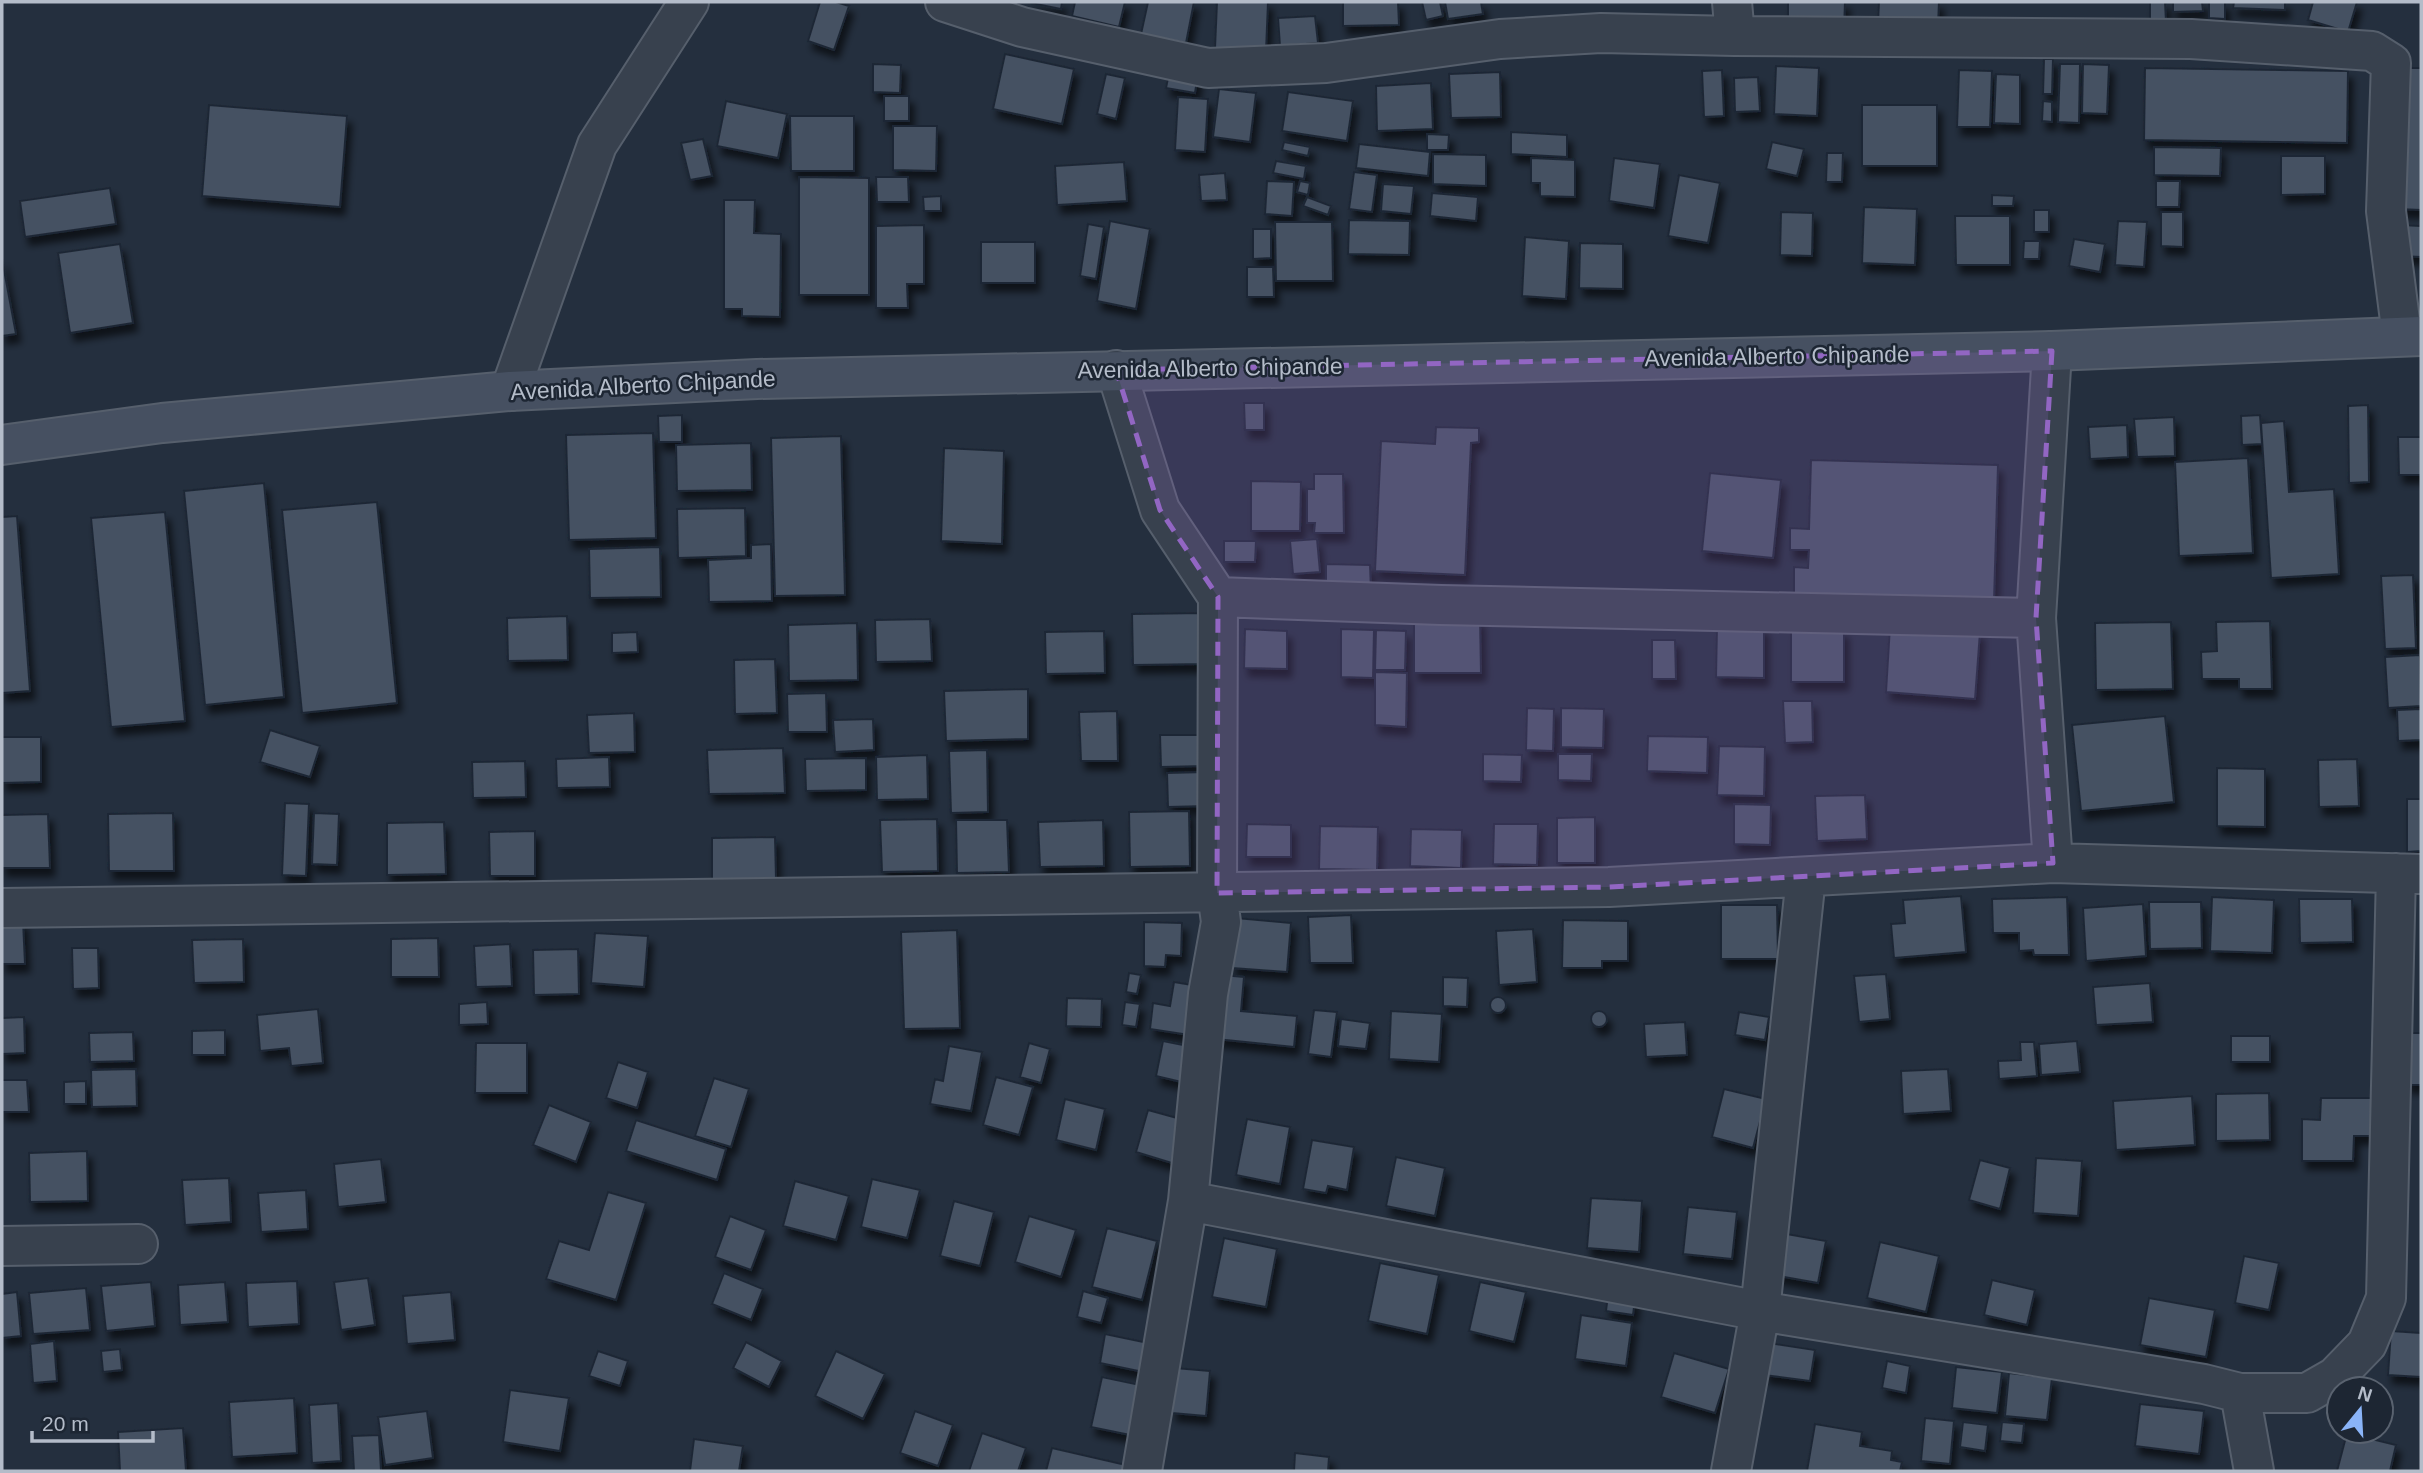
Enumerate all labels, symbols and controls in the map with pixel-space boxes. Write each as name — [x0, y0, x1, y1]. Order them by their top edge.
street label: Avenida Alberto Chipande — [1644, 341, 1910, 371]
street label: Avenida Alberto Chipande — [1077, 353, 1343, 383]
street label: Avenida Alberto Chipande — [510, 365, 776, 405]
north arrow — [2325, 1375, 2395, 1445]
text: N — [2355, 1382, 2375, 1406]
scale bar — [32, 1400, 152, 1444]
text: 20 m — [42, 1412, 89, 1435]

